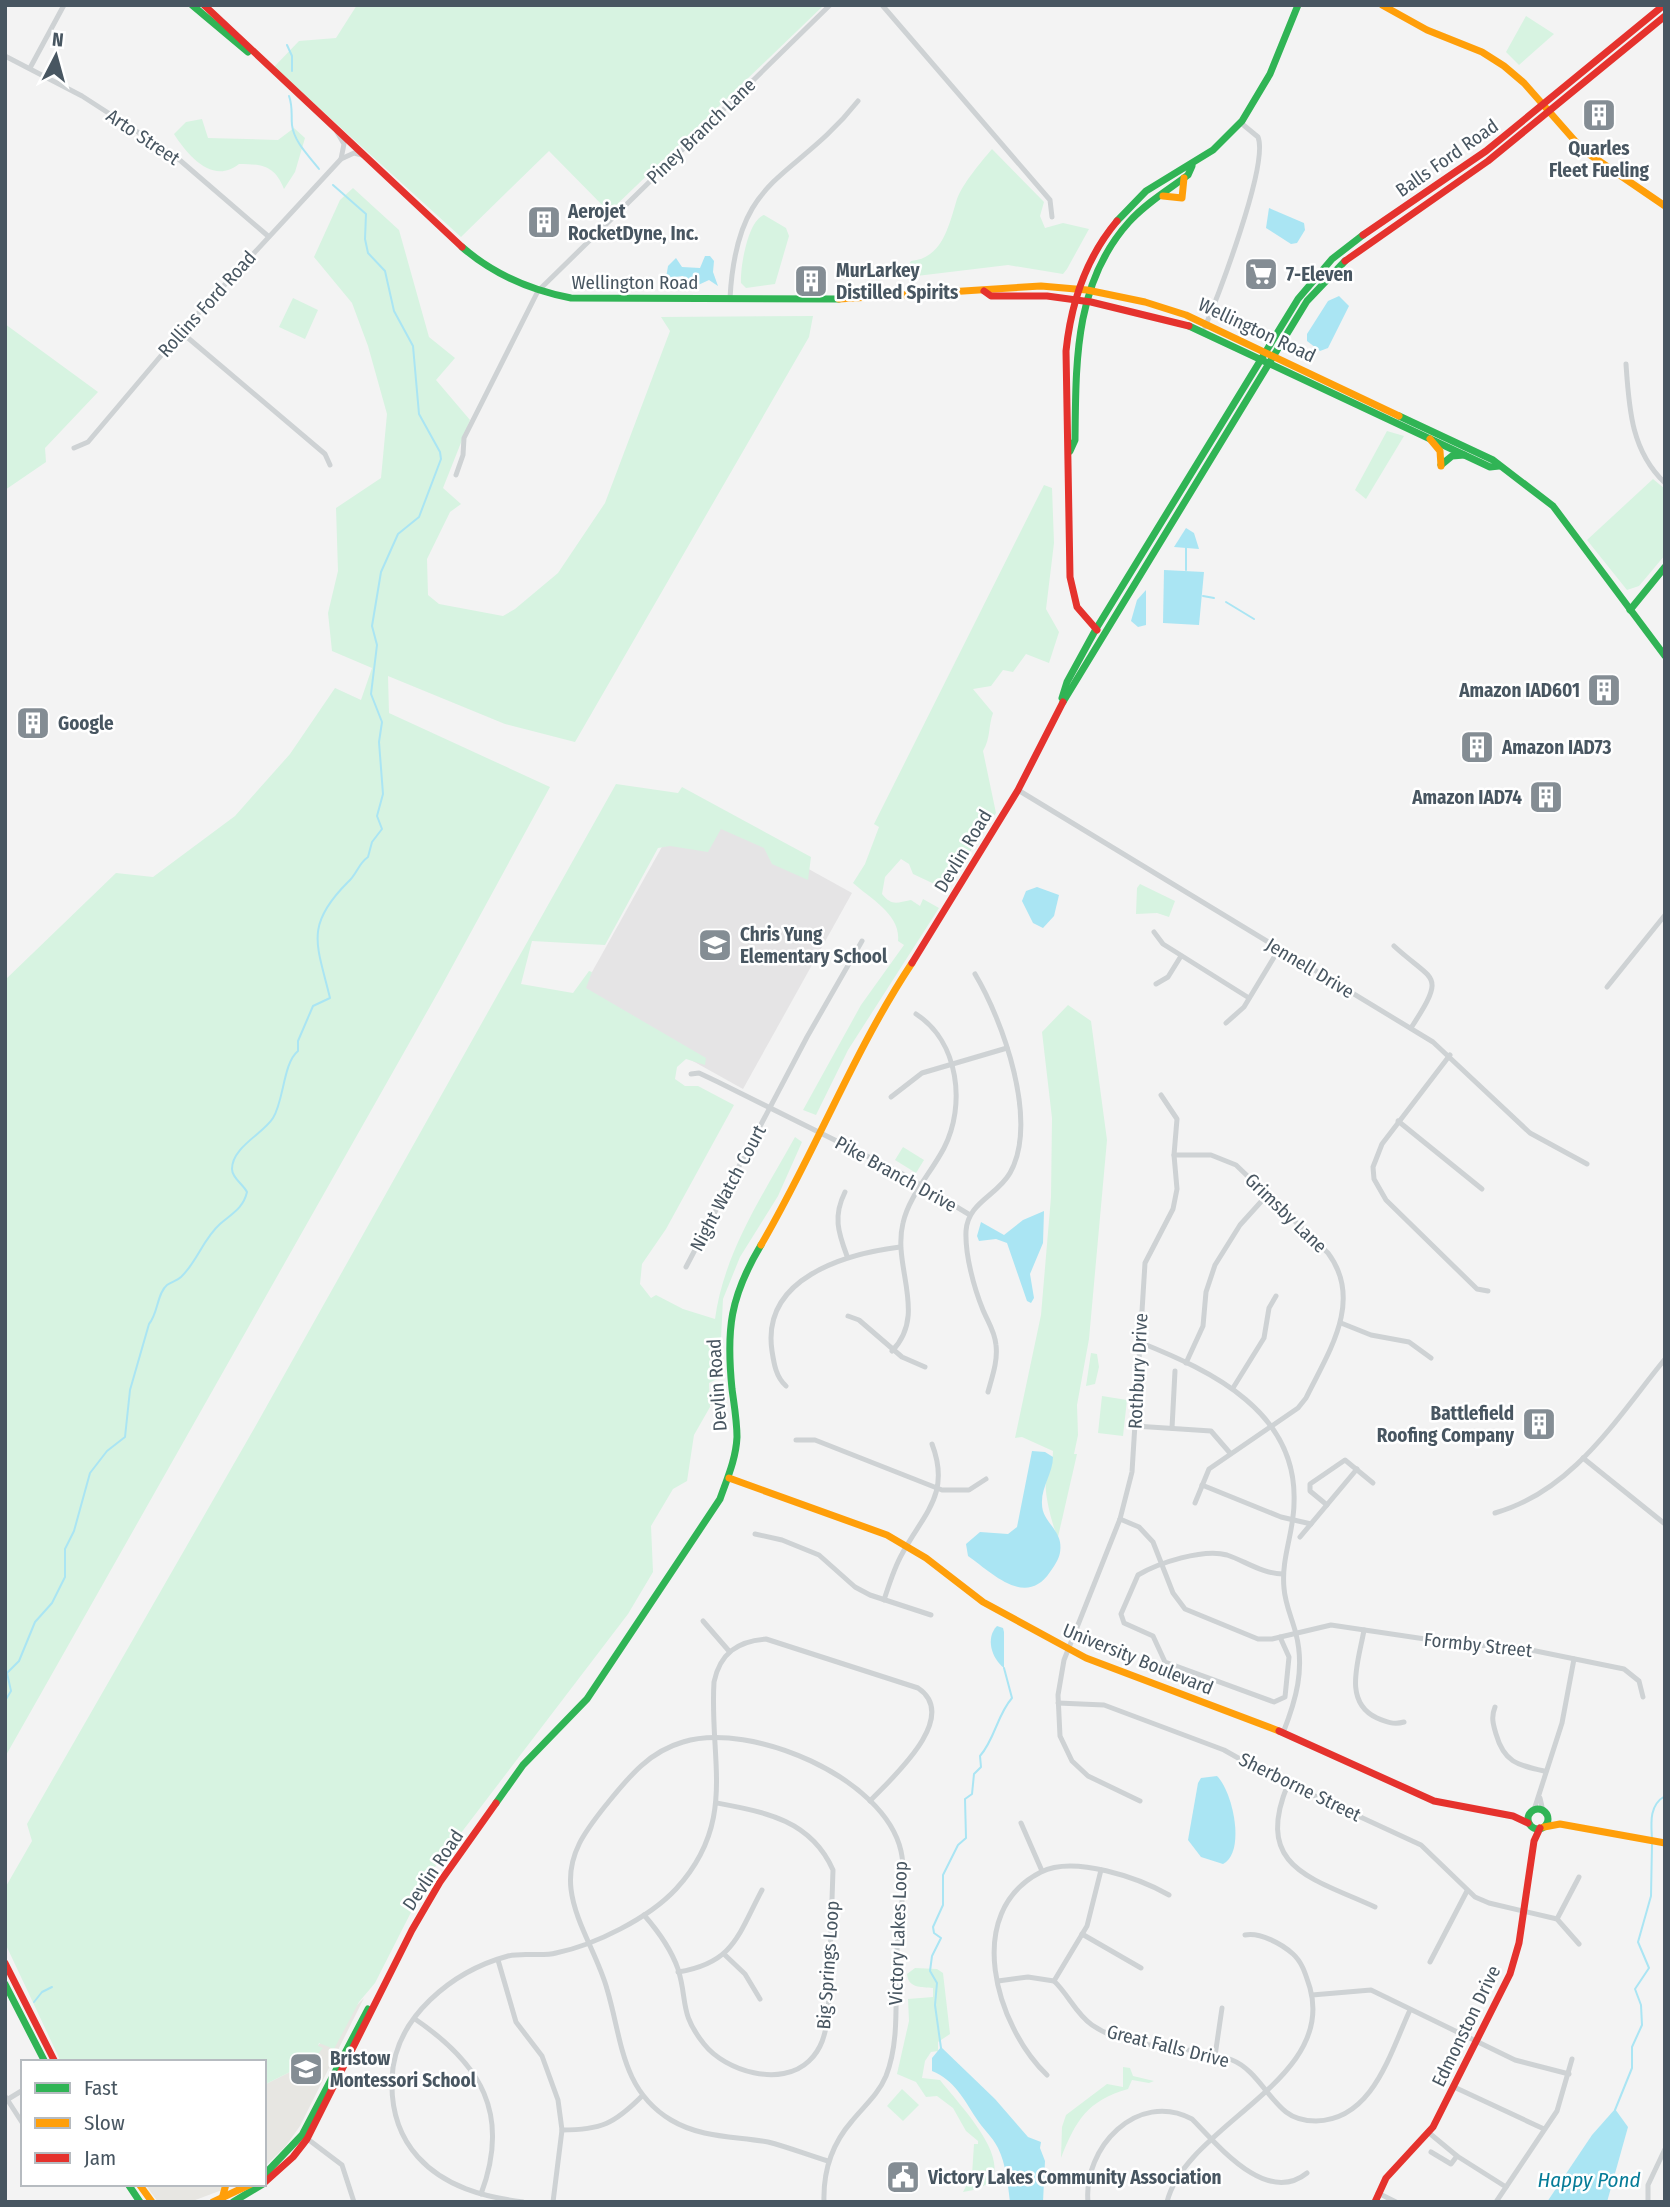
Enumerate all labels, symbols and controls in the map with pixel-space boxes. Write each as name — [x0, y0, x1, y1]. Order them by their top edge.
north arrow — [21, 21, 91, 91]
text: N — [51, 28, 65, 52]
street label: Piney Branch Lane — [642, 73, 760, 189]
building icon: Quarles Fleet Fueling — [1580, 96, 1618, 134]
street label: Arto Street — [102, 104, 185, 170]
street label: Balls Ford Road — [1391, 114, 1503, 202]
place label: Quarles Fleet Fueling — [1549, 137, 1649, 182]
place label: Aerojet RocketDyne, Inc. — [567, 200, 698, 245]
building icon: Aerojet RocketDyne, Inc. — [525, 203, 563, 241]
street label: Rollins Ford Road — [153, 246, 261, 362]
supermarket icon: 7-Eleven — [1242, 255, 1280, 293]
place label: MurLarkey Distilled Spirits — [836, 259, 959, 304]
building icon: MurLarkey Distilled Spirits — [792, 262, 830, 300]
place label: 7-Eleven — [1286, 263, 1353, 286]
street label: Wellington Road — [572, 271, 698, 294]
street label: Wellington Road — [1195, 293, 1319, 367]
building icon: Amazon IAD601 — [1585, 671, 1623, 709]
place label: Amazon IAD601 — [1458, 679, 1580, 702]
building icon: Google — [14, 704, 52, 742]
place label: Google — [58, 712, 114, 735]
building icon: Amazon IAD73 — [1458, 728, 1496, 766]
place label: Amazon IAD73 — [1501, 736, 1611, 759]
building icon: Amazon IAD74 — [1527, 778, 1565, 816]
place label: Amazon IAD74 — [1411, 786, 1522, 809]
street label: Devlin Road — [929, 805, 997, 897]
place label: Chris Yung Elementary School — [740, 923, 888, 968]
school or university icon: Chris Yung Elementary School — [696, 926, 734, 964]
street label: Jennell Drive — [1262, 933, 1358, 1003]
street label: Night Watch Court — [685, 1120, 771, 1255]
street label: Pike Branch Drive — [831, 1131, 961, 1217]
street label: Grimsby Lane — [1240, 1168, 1332, 1258]
street label: Rothbury Drive — [1123, 1312, 1153, 1430]
street label: Devlin Road — [702, 1338, 732, 1432]
place label: Battlefield Roofing Company — [1377, 1402, 1515, 1447]
building icon: Battlefield Roofing Company — [1520, 1405, 1558, 1443]
street label: University Boulevard — [1059, 1618, 1217, 1700]
street label: Formby Street — [1423, 1628, 1534, 1662]
street label: Sherborne Street — [1235, 1748, 1365, 1827]
street label: Devlin Road — [398, 1825, 468, 1915]
street label: Victory Lakes Loop — [884, 1860, 912, 2006]
street label: Big Springs Loop — [812, 1900, 844, 2030]
street label: Edmonston Drive — [1427, 1962, 1505, 2090]
street label: Great Falls Drive — [1104, 2020, 1232, 2072]
place label: Bristow Montessori School — [330, 2047, 477, 2092]
school or university icon: Bristow Montessori School — [287, 2050, 325, 2088]
legend — [21, 2060, 266, 2186]
text: Fast — [84, 2075, 118, 2101]
text: Slow — [84, 2110, 125, 2136]
text: Jam — [84, 2145, 116, 2171]
public building icon: Victory Lakes Community Association — [884, 2158, 922, 2196]
place label: Victory Lakes Community Association — [927, 2166, 1222, 2189]
water label: Happy Pond — [1537, 2167, 1641, 2193]

